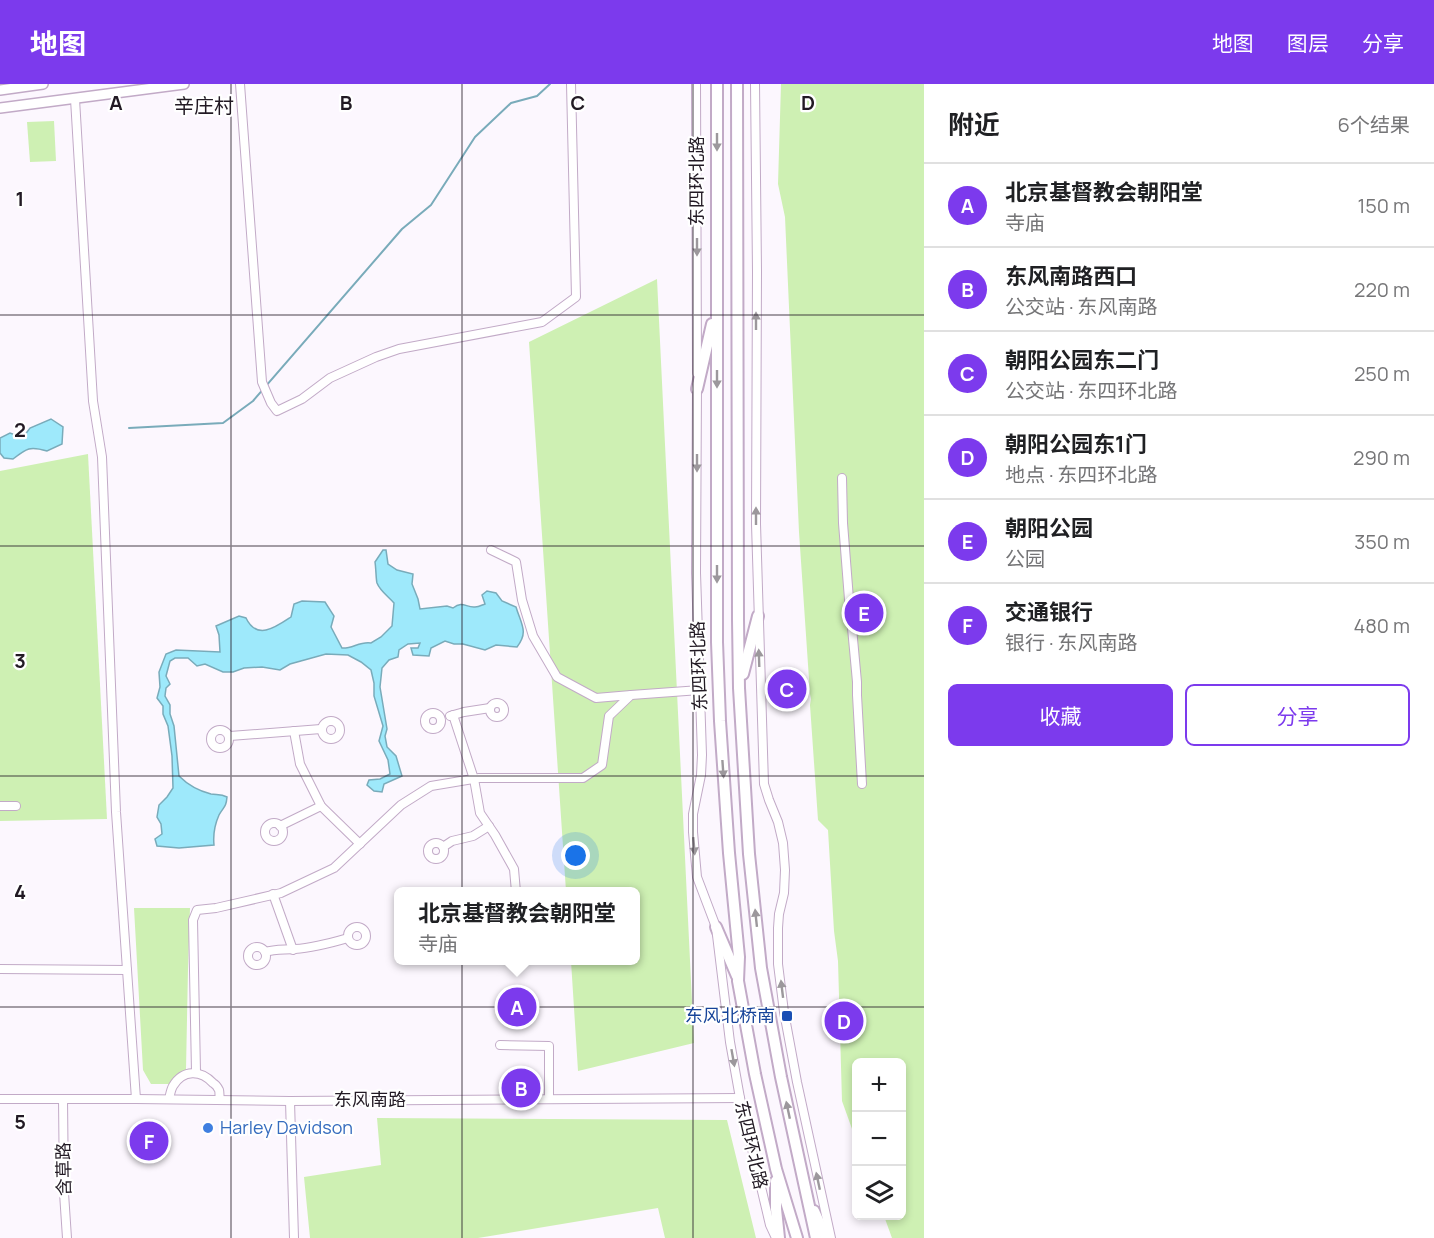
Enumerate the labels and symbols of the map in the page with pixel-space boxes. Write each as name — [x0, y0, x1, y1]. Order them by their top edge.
text: A — [109, 89, 123, 116]
text: B — [340, 89, 353, 116]
text: C — [571, 89, 585, 116]
text: D — [801, 89, 815, 116]
district label: 辛庄村 — [174, 92, 234, 119]
one-way arrow — [712, 133, 722, 152]
street label: 东四环北路 — [684, 136, 708, 226]
text: 1 — [16, 185, 24, 212]
one-way arrow — [692, 238, 702, 257]
one-way arrow — [751, 311, 761, 330]
one-way arrow — [712, 370, 722, 389]
text: 2 — [14, 416, 26, 443]
one-way arrow — [692, 454, 702, 473]
one-way arrow — [751, 506, 761, 525]
one-way arrow — [712, 565, 722, 584]
pin: E — [844, 590, 884, 636]
street label: 东四环北路 — [684, 621, 712, 711]
text: 3 — [14, 647, 26, 674]
one-way arrow — [755, 648, 764, 667]
pin: C — [768, 666, 806, 712]
one-way arrow — [719, 760, 728, 779]
one-way arrow — [689, 837, 699, 856]
your location — [561, 841, 590, 870]
text: 4 — [14, 878, 26, 905]
one-way arrow — [751, 908, 761, 927]
one-way arrow — [777, 980, 786, 999]
pin: A — [498, 984, 536, 1030]
pin: D — [824, 998, 864, 1044]
place label: 东风北桥南 — [685, 1003, 775, 1027]
marker: 东风北桥南 — [780, 1009, 794, 1023]
one-way arrow — [729, 1048, 738, 1067]
pin: B — [502, 1066, 540, 1110]
street label: 东风南路 — [334, 1087, 406, 1111]
street label: 东四环北路 — [730, 1098, 774, 1191]
one-way arrow — [782, 1101, 792, 1120]
text: 5 — [14, 1108, 26, 1135]
place label: Harley Davidson — [220, 1115, 353, 1139]
pin: F — [130, 1118, 168, 1164]
marker: Harley Davidson — [201, 1121, 215, 1135]
street label: 含草路 — [51, 1142, 75, 1196]
one-way arrow — [813, 1172, 823, 1190]

